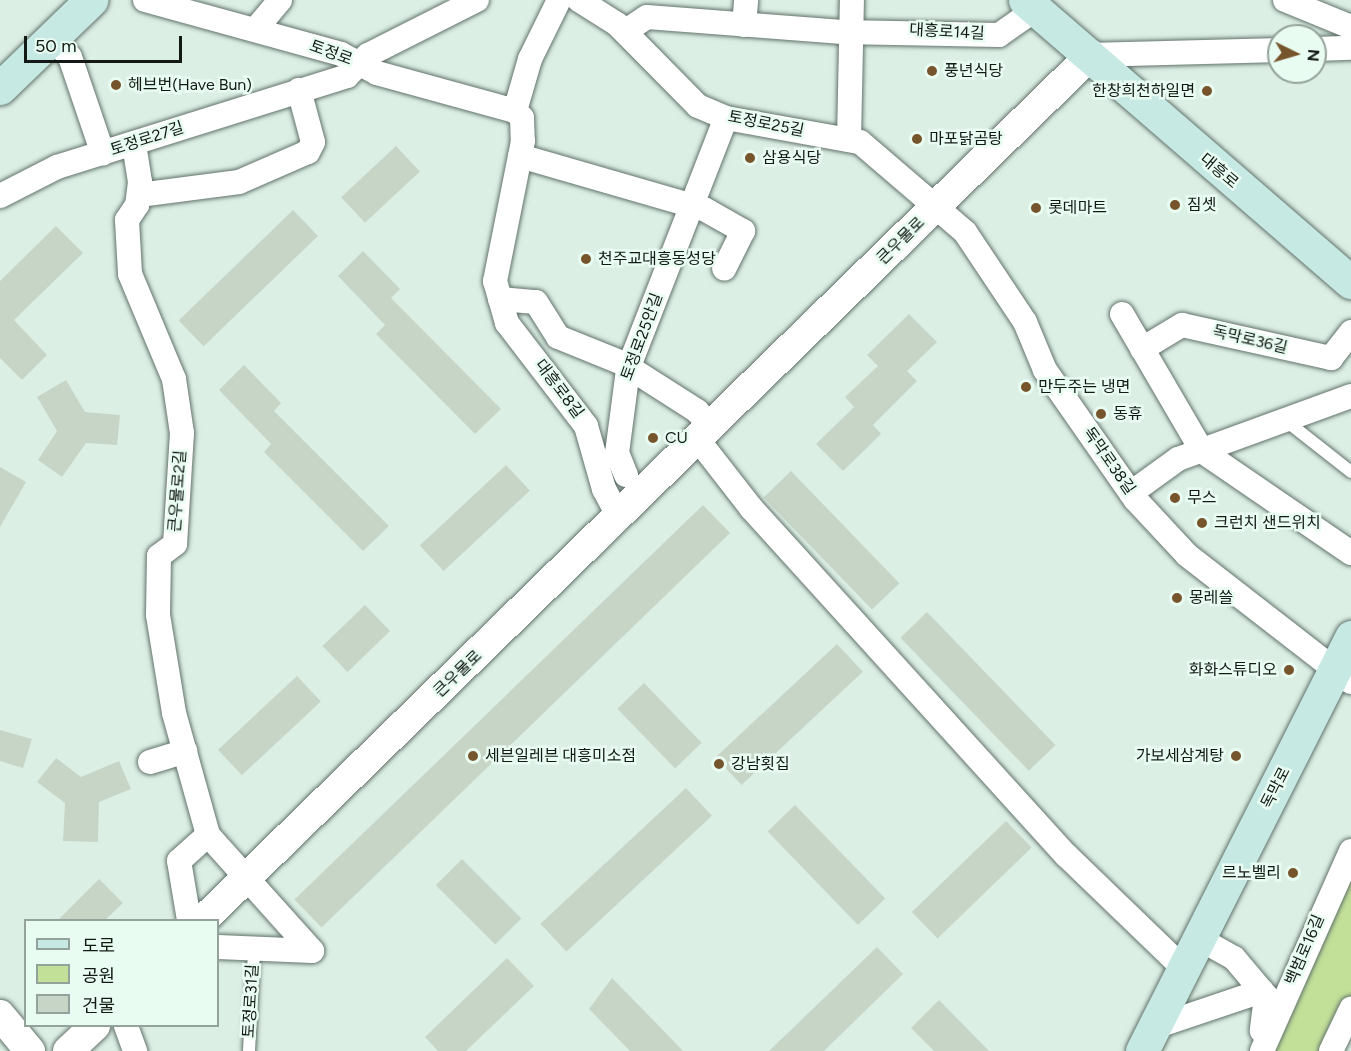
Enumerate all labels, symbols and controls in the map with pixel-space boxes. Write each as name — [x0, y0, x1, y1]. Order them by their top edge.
street label: 대흥로14길 — [909, 20, 985, 44]
scale bar — [27, 24, 184, 62]
north arrow — [1267, 24, 1327, 84]
text: 50 m — [35, 35, 77, 57]
street label: 토정로 — [307, 36, 355, 70]
text: N — [1303, 48, 1323, 62]
place label: 풍년식당 — [944, 61, 1003, 81]
marker: 풍년식당 — [925, 64, 939, 78]
place label: 헤브번(Have Bun) — [128, 75, 252, 95]
marker: 헤브번(Have Bun) — [109, 78, 123, 92]
place label: 한창희천하일면 — [1092, 81, 1195, 101]
marker: 한창희천하일면 — [1200, 84, 1214, 98]
street label: 토정로25길 — [726, 107, 806, 141]
street label: 토정로27길 — [108, 118, 186, 160]
place label: 마포닭곰탕 — [929, 129, 1003, 149]
marker: 마포닭곰탕 — [910, 132, 924, 146]
place label: 삼용식당 — [762, 148, 821, 168]
street label: 대흥로 — [1196, 149, 1242, 193]
marker: 삼용식당 — [743, 151, 757, 165]
place label: 짐셋 — [1187, 195, 1216, 215]
place label: 롯데마트 — [1048, 198, 1107, 218]
marker: 짐셋 — [1168, 198, 1182, 212]
marker: 롯데마트 — [1029, 201, 1043, 215]
street label: 큰우물로 — [873, 213, 929, 269]
place label: 천주교대흥동성당 — [598, 249, 716, 269]
marker: 천주교대흥동성당 — [579, 252, 593, 266]
street label: 토정로25안길 — [617, 291, 667, 383]
street label: 독막로36길 — [1211, 322, 1289, 358]
street label: 대흥로8길 — [531, 356, 587, 422]
place label: 만두주는 냉면 — [1038, 377, 1130, 397]
marker: 만두주는 냉면 — [1019, 380, 1033, 394]
place label: 동휴 — [1113, 404, 1142, 424]
marker: 동휴 — [1094, 407, 1108, 421]
street label: 독막로38길 — [1079, 424, 1139, 498]
place label: CU — [665, 428, 688, 448]
marker: CU — [646, 431, 660, 445]
street label: 큰우물로2길 — [166, 449, 190, 533]
place label: 무스 — [1187, 488, 1216, 508]
marker: 무스 — [1168, 491, 1182, 505]
place label: 크런치 샌드위치 — [1214, 513, 1321, 533]
marker: 크런치 샌드위치 — [1195, 516, 1209, 530]
place label: 몽레쓸 — [1189, 588, 1233, 608]
marker: 몽레쓸 — [1170, 591, 1184, 605]
street label: 큰우물로 — [430, 647, 486, 701]
place label: 화화스튜디오 — [1189, 660, 1277, 680]
marker: 화화스튜디오 — [1282, 663, 1296, 677]
place label: 세븐일레븐 대흥미소점 — [485, 746, 636, 766]
place label: 가보세삼계탕 — [1136, 746, 1224, 766]
marker: 세븐일레븐 대흥미소점 — [466, 749, 480, 763]
marker: 가보세삼계탕 — [1229, 749, 1243, 763]
place label: 강남횟집 — [731, 754, 790, 774]
marker: 강남횟집 — [712, 757, 726, 771]
street label: 독막로 — [1257, 764, 1295, 812]
place label: 르노벨리 — [1222, 863, 1281, 883]
marker: 르노벨리 — [1286, 866, 1300, 880]
street label: 백범로16길 — [1282, 912, 1328, 988]
legend — [24, 919, 219, 1027]
text: 도로 — [82, 935, 115, 957]
street label: 토정로31길 — [239, 963, 263, 1039]
text: 공원 — [82, 965, 115, 987]
text: 건물 — [82, 995, 115, 1017]

